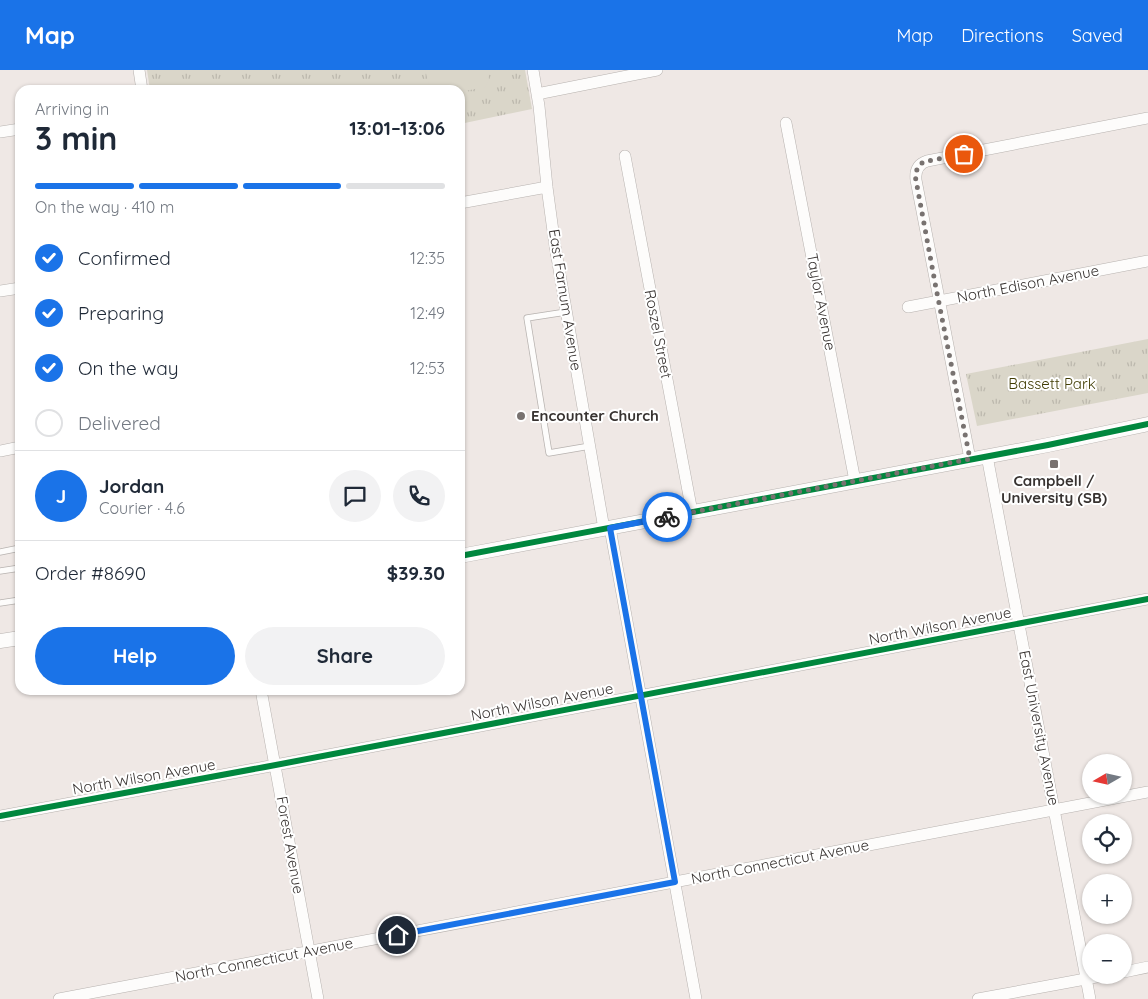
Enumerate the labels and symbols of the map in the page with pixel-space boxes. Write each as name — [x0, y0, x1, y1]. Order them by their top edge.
pin — [943, 133, 985, 175]
street label: East Farnum Avenue — [545, 228, 586, 372]
street label: Taylor Avenue — [803, 252, 840, 352]
street label: North Edison Avenue — [955, 260, 1101, 307]
street label: Roszel Street — [641, 288, 676, 380]
park label: Bassett Park — [1008, 374, 1096, 393]
place label: Encounter Church — [531, 406, 659, 425]
marker: Encounter Church — [515, 410, 527, 422]
marker: Campbell / University (SB) — [1048, 458, 1060, 470]
place label: Campbell / University (SB) — [1001, 471, 1107, 507]
courier — [642, 492, 692, 542]
street label: North Wilson Avenue — [867, 602, 1013, 649]
street label: East University Avenue — [1015, 649, 1064, 807]
street label: North Wilson Avenue — [469, 678, 615, 725]
north arrow — [1082, 754, 1132, 804]
street label: North Wilson Avenue — [71, 755, 217, 798]
street label: Forest Avenue — [273, 795, 308, 895]
street label: North Connecticut Avenue — [689, 835, 871, 888]
pin — [376, 914, 418, 956]
street label: North Connecticut Avenue — [173, 933, 355, 986]

